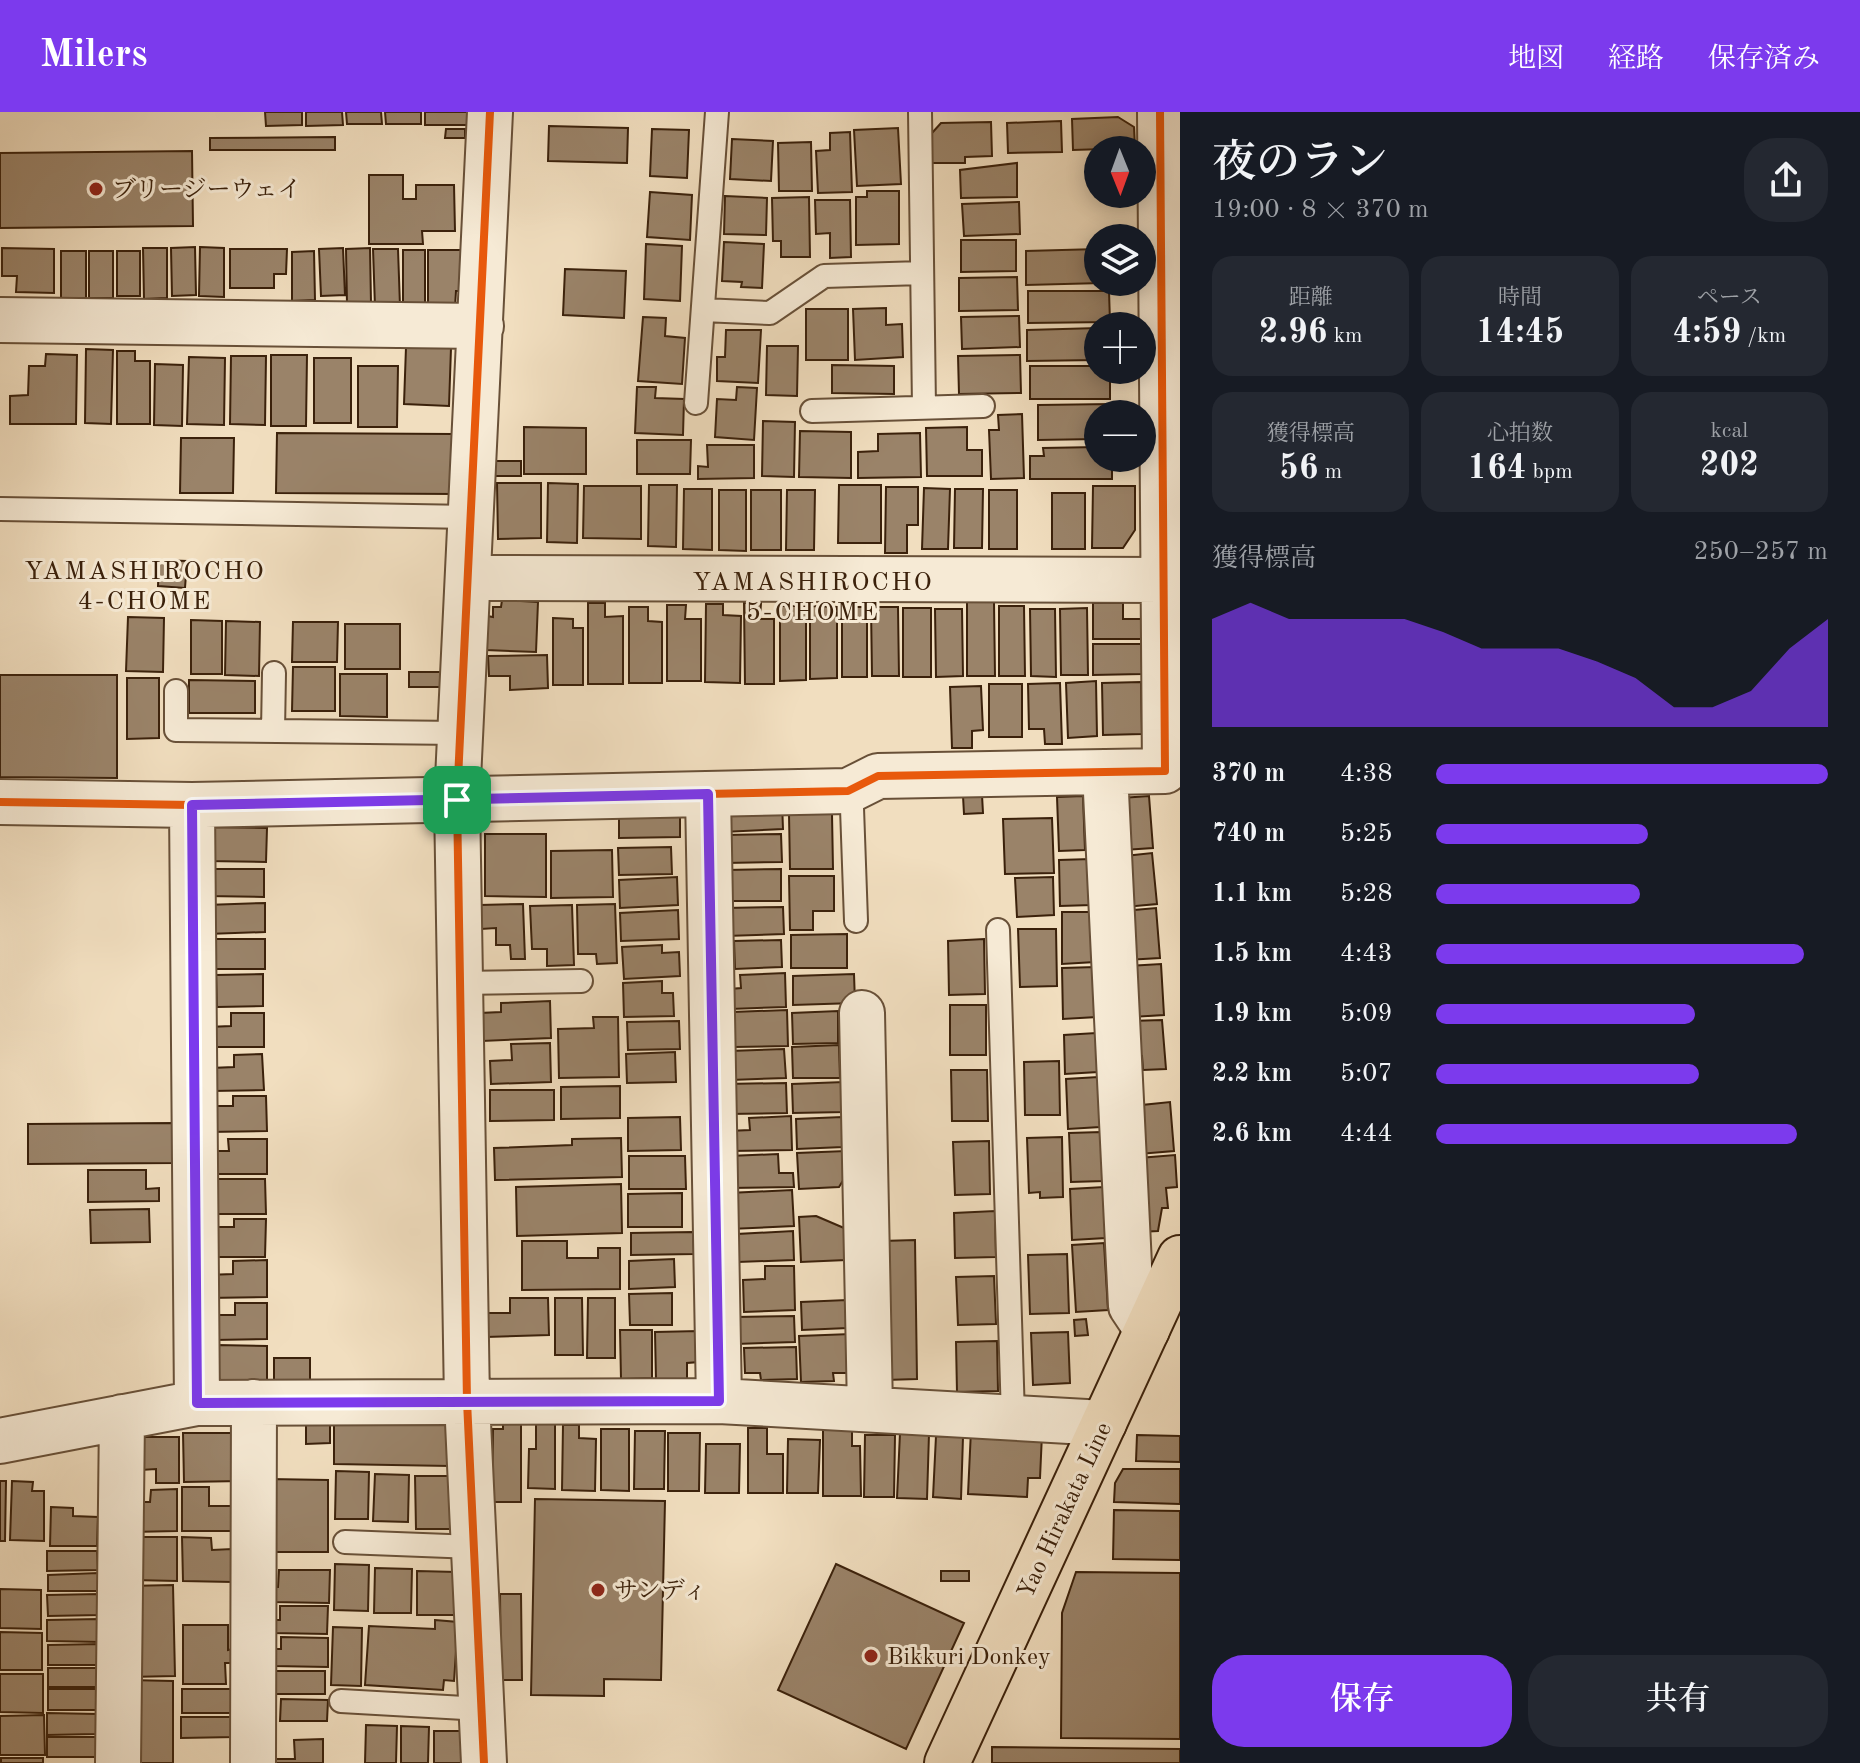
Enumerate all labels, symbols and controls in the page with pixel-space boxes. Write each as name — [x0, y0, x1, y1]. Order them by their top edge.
text: Milers — [40, 37, 148, 75]
text: 地図 — [1508, 46, 1564, 74]
text: 経路 — [1608, 46, 1664, 74]
text: 保存済み — [1708, 46, 1820, 74]
north arrow — [1084, 136, 1156, 208]
map controls — [1084, 136, 1156, 472]
button: share — [1744, 138, 1828, 222]
text: 夜のラン — [1212, 142, 1388, 186]
place label: ブリージーウェイ — [112, 177, 302, 203]
marker: ブリージーウェイ — [87, 180, 105, 198]
text: 19:00 · 8 × 370 m — [1212, 197, 1429, 223]
button: layers — [1084, 224, 1156, 296]
text: 距離 — [1289, 287, 1333, 309]
text: 時間 — [1498, 287, 1542, 309]
text: ペース — [1697, 287, 1762, 309]
button: + — [1084, 312, 1156, 384]
text: 2.96 — [1259, 316, 1327, 350]
text: 14:45 — [1476, 316, 1564, 350]
text: 4:59 — [1672, 316, 1741, 350]
text: km — [1327, 325, 1363, 347]
text: /km — [1741, 325, 1786, 347]
button: − — [1084, 400, 1156, 472]
text: kcal — [1710, 420, 1748, 442]
text: 獲得標高 — [1267, 423, 1355, 445]
text: 心拍数 — [1487, 423, 1553, 445]
text: 202 — [1700, 449, 1759, 483]
text: 56 — [1279, 452, 1319, 486]
text: 164 — [1467, 452, 1526, 486]
text: m — [1319, 461, 1342, 483]
text: bpm — [1526, 461, 1573, 483]
text: 250–257 m — [1693, 539, 1828, 565]
text: 獲得標高 — [1212, 546, 1316, 572]
district label: YAMASHIROCHO 4-CHOME — [24, 559, 266, 615]
district label: YAMASHIROCHO 5-CHOME — [692, 570, 934, 626]
text: 370 m — [1212, 761, 1285, 787]
text: 4:38 — [1340, 761, 1393, 787]
pin — [423, 766, 491, 834]
icon: arrive — [435, 778, 479, 822]
text: 740 m — [1212, 821, 1285, 847]
text: 5:25 — [1340, 821, 1393, 847]
text: 1.1 km — [1212, 881, 1292, 907]
text: 5:28 — [1340, 881, 1393, 907]
text: 1.5 km — [1212, 941, 1292, 967]
text: 4:43 — [1340, 941, 1393, 967]
text: 1.9 km — [1212, 1001, 1292, 1027]
text: 5:09 — [1340, 1001, 1393, 1027]
text: 2.2 km — [1212, 1061, 1292, 1087]
text: 5:07 — [1340, 1061, 1393, 1087]
text: 2.6 km — [1212, 1121, 1292, 1147]
text: 4:44 — [1340, 1121, 1393, 1147]
street label: Yao Hirakata Line — [1014, 1419, 1117, 1603]
place label: サンディ — [614, 1578, 707, 1604]
marker: サンディ — [589, 1581, 607, 1599]
place label: Bikkuri Donkey — [887, 1646, 1051, 1670]
marker: Bikkuri Donkey — [862, 1647, 880, 1665]
button: 保存 — [1212, 1655, 1512, 1747]
button: 共有 — [1528, 1655, 1828, 1747]

